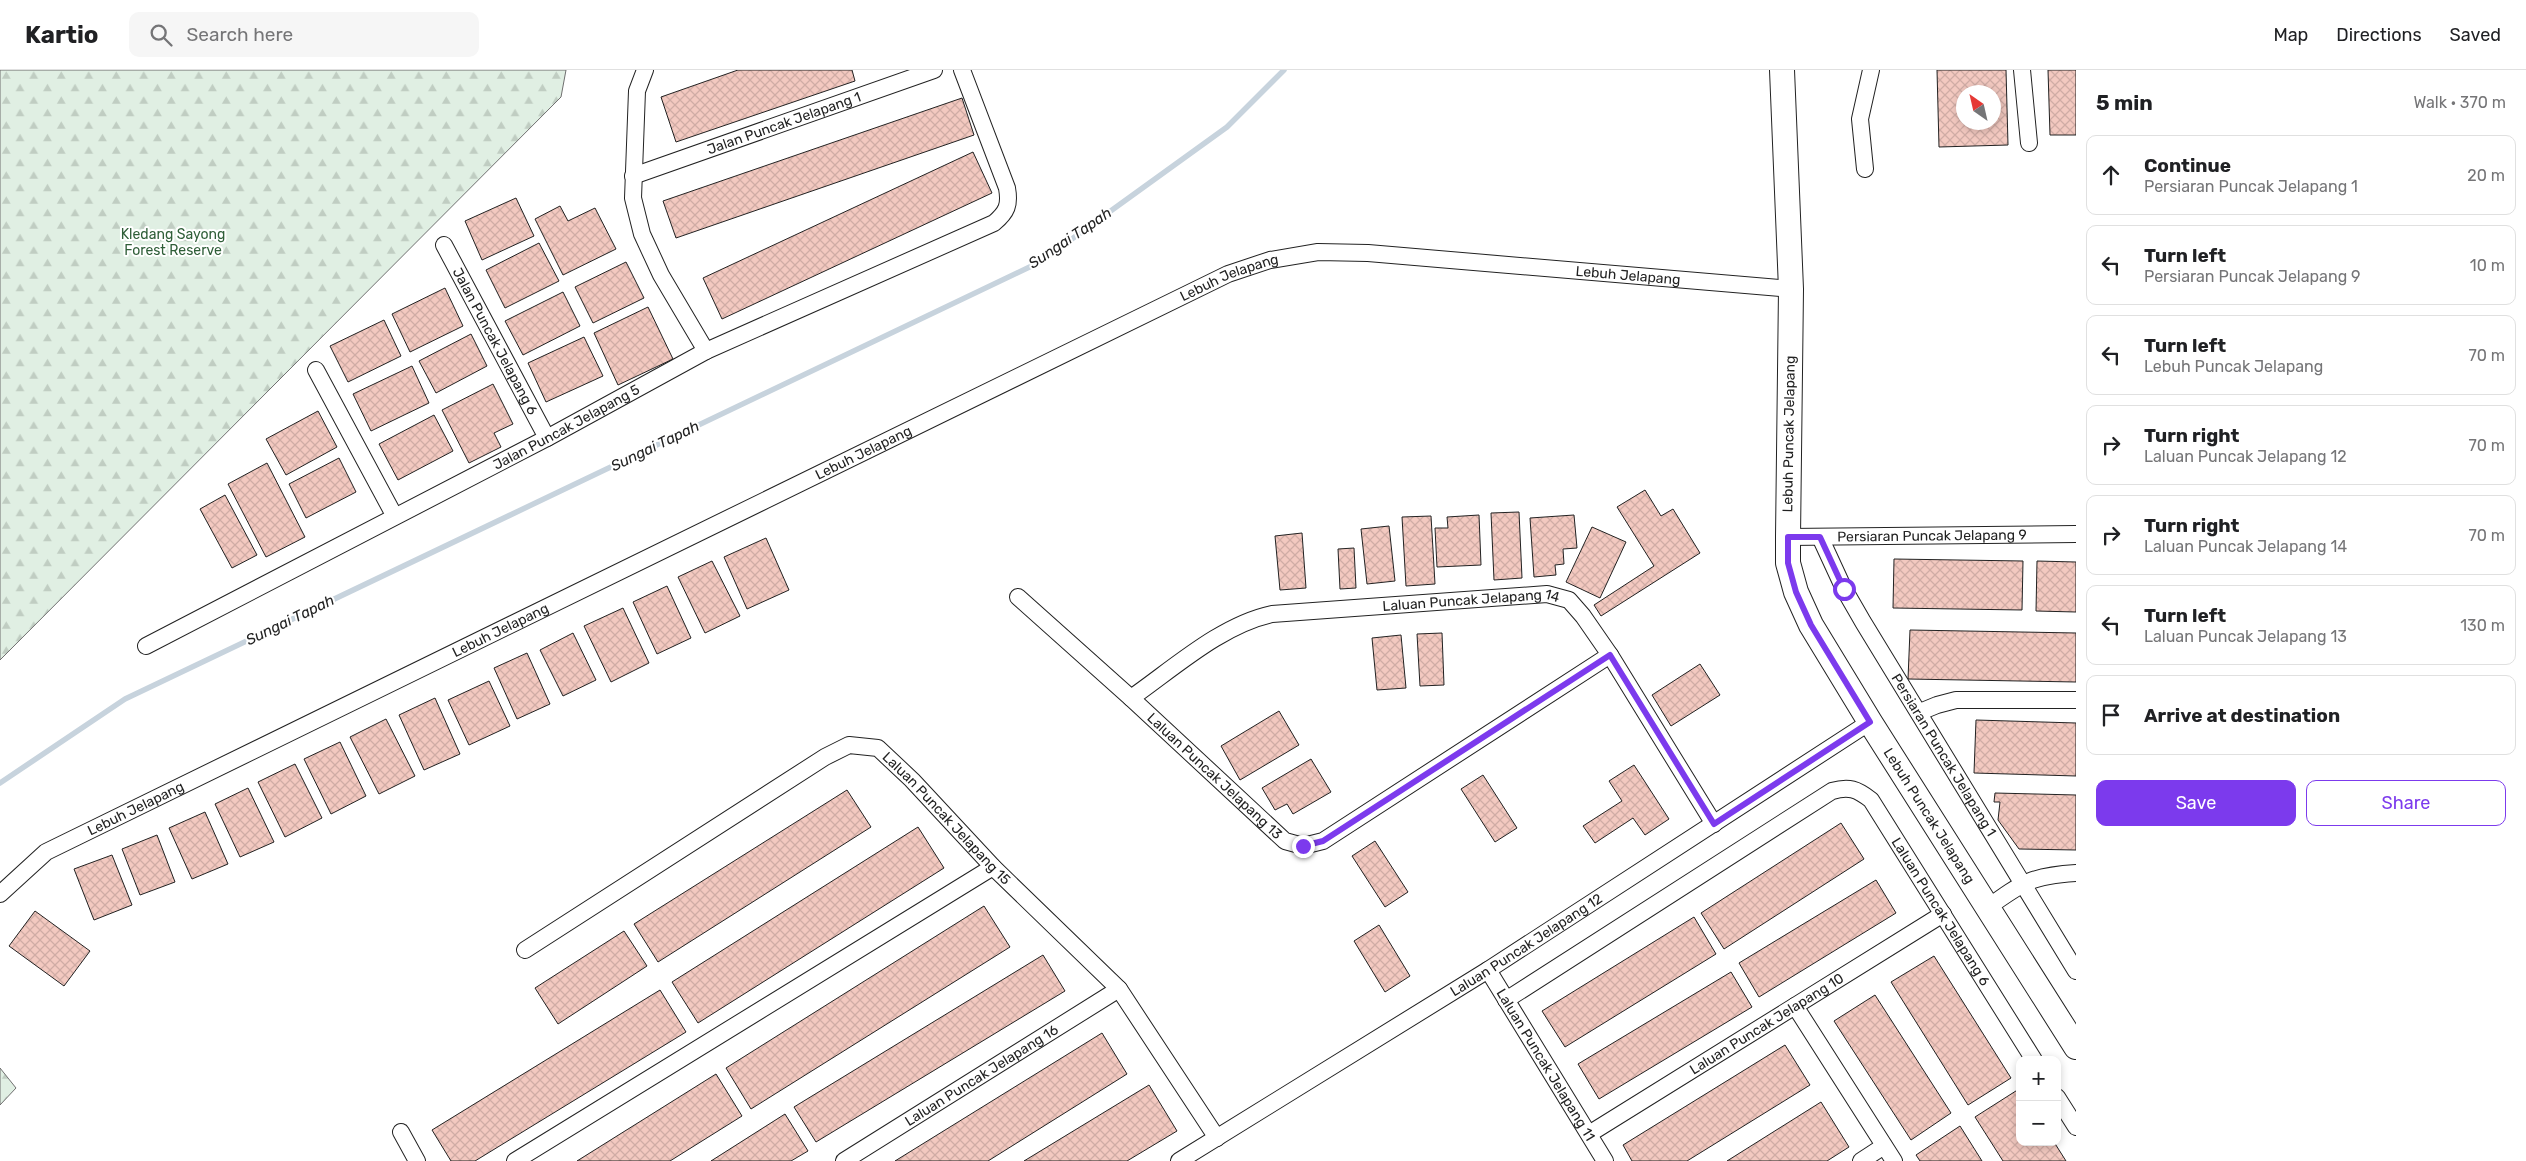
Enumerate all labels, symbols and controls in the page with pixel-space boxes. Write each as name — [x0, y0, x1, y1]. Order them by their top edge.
search box — [129, 12, 479, 57]
text: Kartio — [25, 21, 99, 49]
icon: search — [147, 21, 175, 49]
text: Search here — [187, 23, 293, 46]
text: Map — [2273, 24, 2308, 46]
text: Directions — [2336, 24, 2422, 46]
text: Saved — [2450, 24, 2501, 46]
north arrow — [1956, 85, 2001, 130]
street label: Jalan Puncak Jelapang 1 — [705, 88, 863, 158]
text: 5 min — [2096, 90, 2153, 115]
text: Walk · 370 m — [2413, 93, 2506, 112]
text: Continue — [2144, 154, 2231, 177]
icon: ahead — [2097, 161, 2125, 189]
text: 20 m — [2467, 166, 2505, 185]
text: Persiaran Puncak Jelapang 1 — [2144, 177, 2358, 196]
water label: Sungai Tapah — [1025, 204, 1115, 272]
park label: Kledang Sayong Forest Reserve — [121, 226, 225, 259]
text: Turn left — [2144, 244, 2226, 267]
street label: Lebuh Jelapang — [1177, 250, 1280, 305]
icon: left — [2097, 251, 2125, 279]
text: 10 m — [2470, 256, 2505, 275]
street label: Lebuh Jelapang — [1575, 262, 1681, 288]
street label: Jalan Puncak Jelapang 6 — [449, 265, 541, 418]
text: Persiaran Puncak Jelapang 9 — [2144, 267, 2361, 286]
text: Turn left — [2144, 334, 2226, 357]
icon: left — [2097, 341, 2125, 369]
text: 70 m — [2468, 346, 2505, 365]
street label: Lebuh Puncak Jelapang — [1779, 355, 1799, 513]
text: Lebuh Puncak Jelapang — [2144, 357, 2323, 376]
street label: Jalan Puncak Jelapang 5 — [490, 380, 643, 473]
water label: Sungai Tapah — [608, 417, 702, 475]
street label: Lebuh Jelapang — [812, 422, 914, 483]
text: Turn right — [2144, 424, 2239, 447]
icon: right — [2097, 431, 2125, 459]
text: 70 m — [2468, 436, 2505, 455]
text: Laluan Puncak Jelapang 12 — [2144, 447, 2347, 466]
text: Turn right — [2144, 514, 2239, 537]
icon: right — [2097, 521, 2125, 549]
street label: Persiaran Puncak Jelapang 9 — [1837, 526, 2027, 545]
text: 70 m — [2468, 526, 2505, 545]
text: Laluan Puncak Jelapang 14 — [2144, 537, 2347, 556]
route start — [1833, 578, 1856, 601]
street label: Laluan Puncak Jelapang 14 — [1382, 585, 1562, 614]
water label: Sungai Tapah — [243, 591, 337, 649]
street label: Lebuh Jelapang — [449, 599, 551, 661]
text: Turn left — [2144, 604, 2226, 627]
icon: left — [2097, 611, 2125, 639]
text: 130 m — [2460, 616, 2505, 635]
text: Laluan Puncak Jelapang 13 — [2144, 627, 2347, 646]
street label: Persiaran Puncak Jelapang 1 — [1888, 670, 2000, 839]
icon: arrive — [2097, 701, 2125, 729]
text: Arrive at destination — [2144, 704, 2340, 727]
street label: Laluan Puncak Jelapang 13 — [1144, 709, 1286, 843]
street label: Lebuh Puncak Jelapang — [1880, 745, 1979, 887]
street label: Laluan Puncak Jelapang 15 — [879, 748, 1014, 888]
street label: Lebuh Jelapang — [85, 777, 187, 839]
button: Save — [2096, 780, 2296, 826]
button: Share — [2306, 780, 2506, 826]
street label: Laluan Puncak Jelapang 6 — [1888, 834, 1994, 989]
route end — [1292, 835, 1315, 858]
street label: Laluan Puncak Jelapang 12 — [1447, 890, 1605, 1000]
street label: Laluan Puncak Jelapang 10 — [1686, 969, 1847, 1078]
street label: Laluan Puncak Jelapang 11 — [1493, 985, 1599, 1144]
street label: Laluan Puncak Jelapang 16 — [901, 1021, 1061, 1129]
map controls — [2016, 1056, 2061, 1146]
button: + — [2016, 1056, 2061, 1101]
button: − — [2016, 1101, 2061, 1146]

